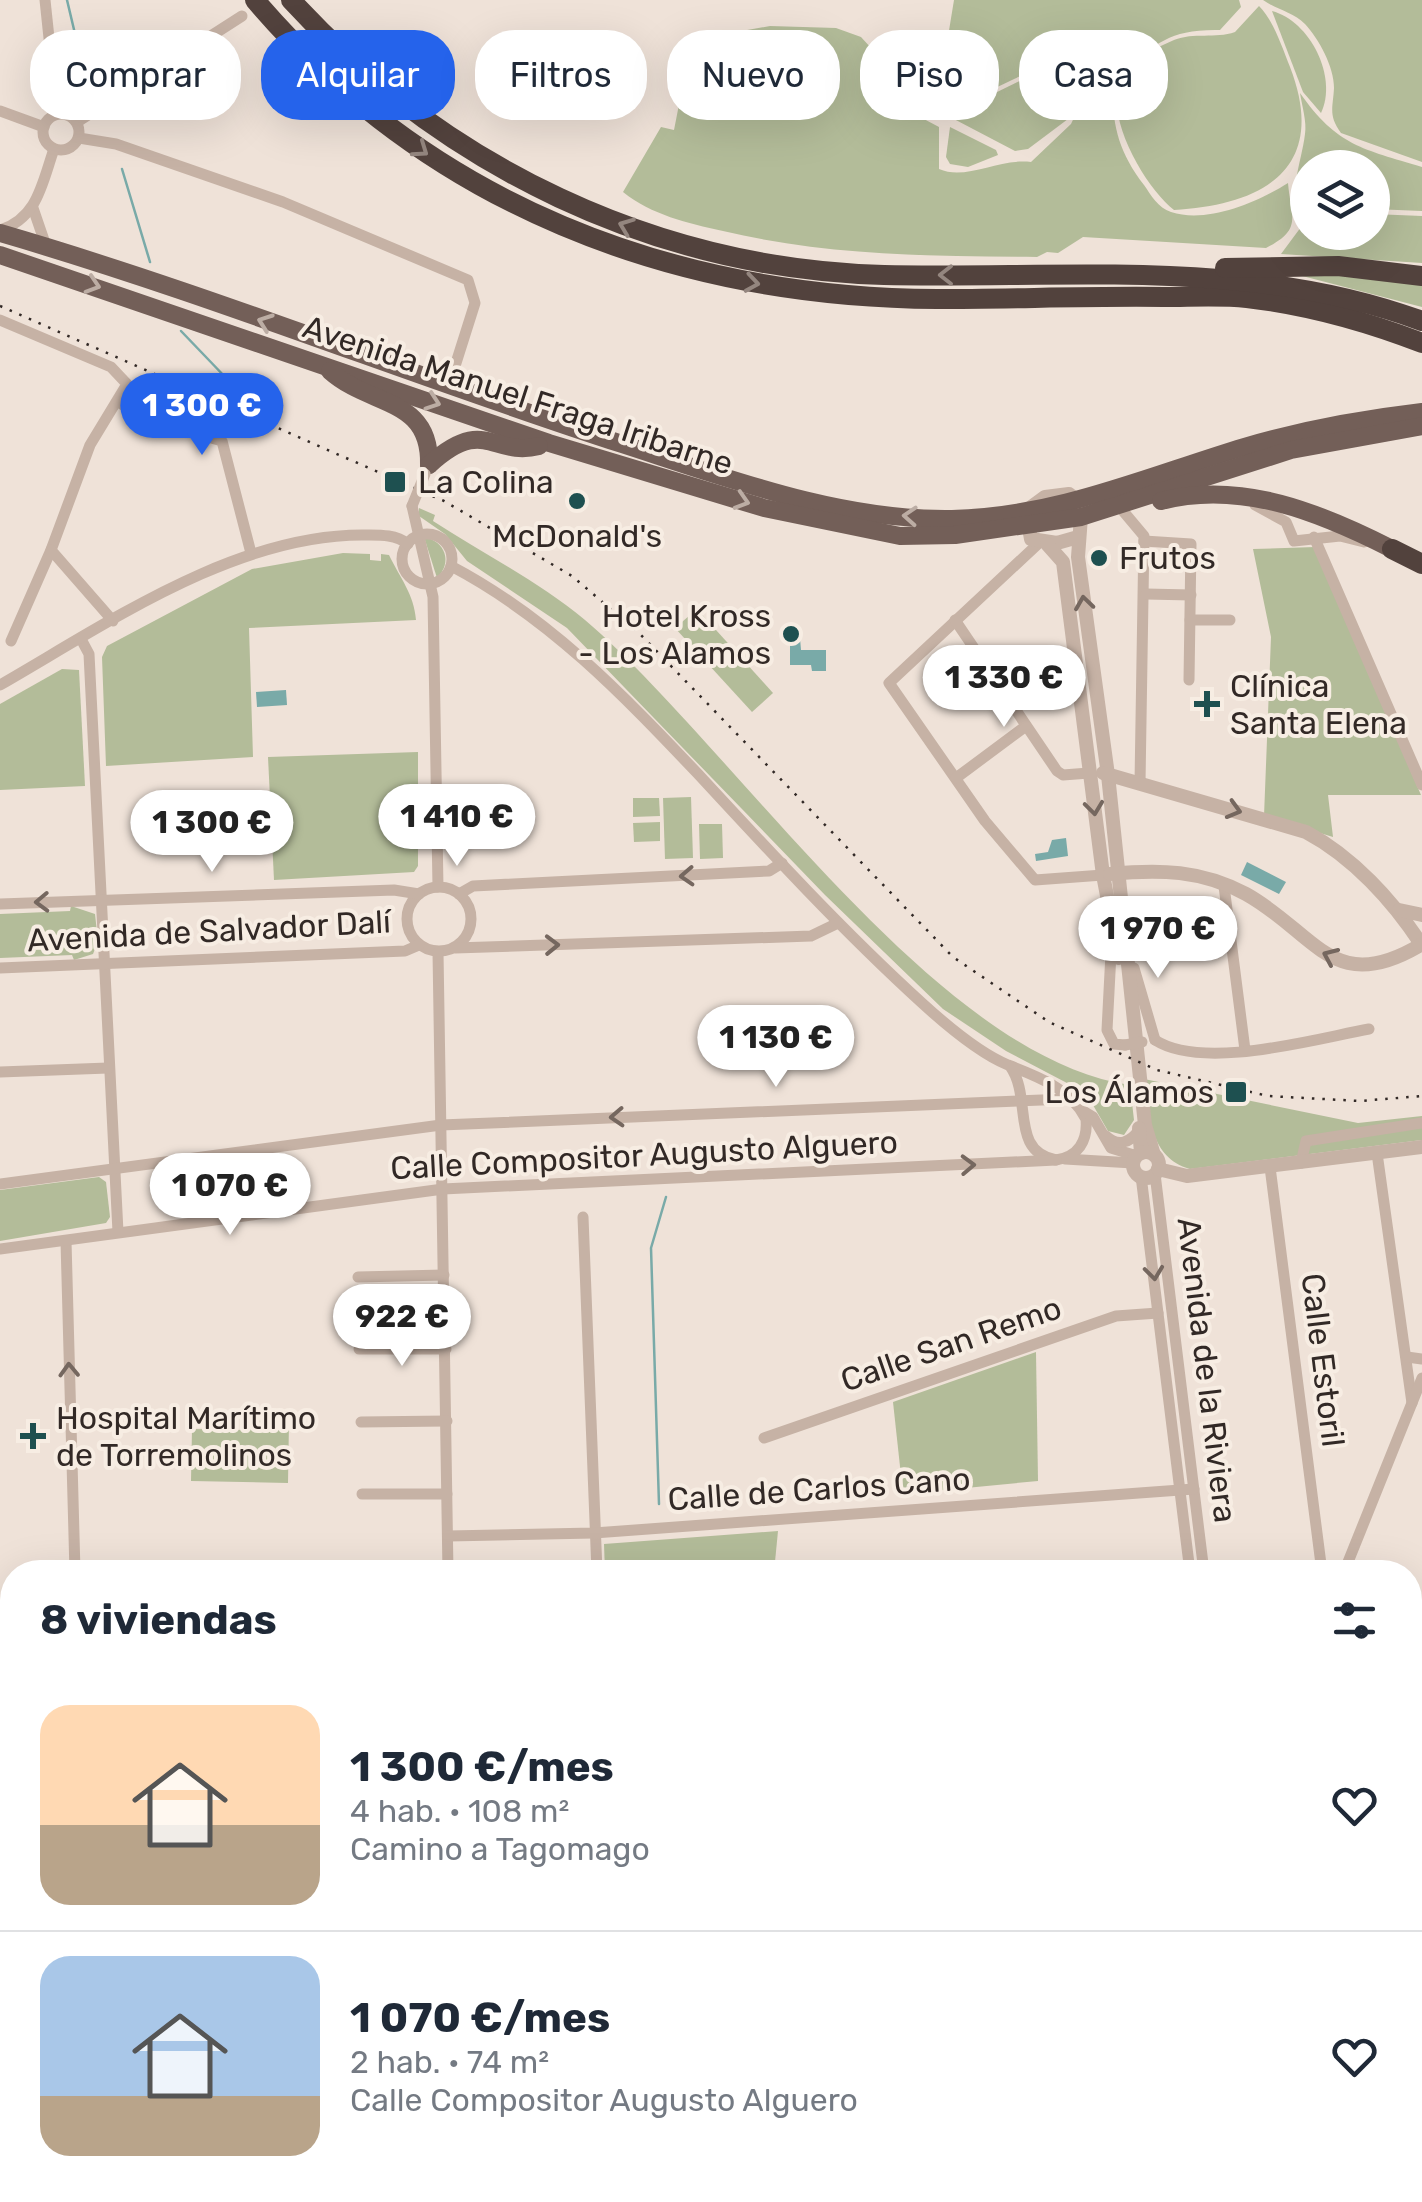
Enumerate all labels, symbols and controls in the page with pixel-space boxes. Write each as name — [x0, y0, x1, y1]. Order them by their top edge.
chip: Comprar — [30, 30, 241, 120]
chip: Alquilar — [261, 30, 455, 120]
chip: Filtros — [475, 30, 647, 120]
chip: Nuevo — [667, 30, 840, 120]
chip: Piso — [860, 30, 999, 120]
chip: Casa — [1019, 30, 1168, 120]
one-way arrow — [410, 138, 428, 156]
map controls — [1290, 150, 1390, 250]
button: layers — [1290, 150, 1390, 250]
one-way arrow — [619, 217, 636, 238]
one-way arrow — [937, 264, 952, 286]
one-way arrow — [744, 271, 761, 292]
one-way arrow — [83, 274, 100, 294]
street label: Avenida Manuel Fraga Iribarne — [298, 307, 738, 483]
one-way arrow — [257, 313, 274, 334]
pin: 1 300 € — [110, 373, 294, 458]
text: 1 300 € — [142, 386, 262, 424]
one-way arrow — [423, 391, 440, 411]
place label: La Colina — [418, 463, 554, 501]
marker: La Colina — [382, 469, 408, 495]
one-way arrow — [733, 489, 750, 510]
marker: McDonald's — [566, 490, 588, 512]
one-way arrow — [901, 506, 917, 528]
place label: McDonald's — [492, 517, 662, 555]
place label: Frutos — [1119, 539, 1216, 577]
marker: Frutos — [1088, 547, 1110, 569]
one-way arrow — [1075, 595, 1096, 611]
place label: Hotel Kross - Los Alamos — [578, 597, 771, 672]
marker: Hotel Kross - Los Alamos — [780, 623, 802, 645]
pin: 1 330 € — [912, 645, 1096, 730]
text: 1 330 € — [945, 658, 1063, 696]
place label: Clínica Santa Elena — [1230, 667, 1407, 742]
marker: Clínica Santa Elena — [1194, 691, 1220, 717]
pin: 1 410 € — [365, 784, 549, 869]
pin: 1 300 € — [120, 790, 304, 875]
text: 1 410 € — [400, 797, 514, 835]
one-way arrow — [1225, 798, 1242, 819]
one-way arrow — [1083, 801, 1104, 817]
text: 1 300 € — [152, 803, 272, 841]
one-way arrow — [678, 865, 694, 886]
one-way arrow — [33, 892, 49, 913]
pin: 1 970 € — [1066, 896, 1250, 981]
street label: Avenida de Salvador Dalí — [26, 902, 394, 959]
text: 1 970 € — [1100, 909, 1216, 947]
one-way arrow — [545, 935, 561, 956]
one-way arrow — [1323, 948, 1341, 968]
pin: 1 130 € — [684, 1005, 868, 1090]
text: 1 130 € — [719, 1018, 833, 1056]
place label: Los Álamos — [1045, 1073, 1214, 1111]
marker: Los Álamos — [1223, 1079, 1249, 1105]
one-way arrow — [609, 1107, 625, 1128]
street label: Calle Compositor Augusto Alguero — [389, 1123, 899, 1187]
pin: 1 070 € — [138, 1153, 322, 1238]
one-way arrow — [960, 1154, 976, 1175]
text: 1 070 € — [172, 1166, 288, 1204]
street label: Avenida de la Riviera — [1169, 1215, 1245, 1525]
one-way arrow — [1142, 1265, 1163, 1281]
street label: Calle Estoril — [1294, 1271, 1352, 1449]
pin: 922 € — [332, 1284, 472, 1369]
street label: Calle San Remo — [836, 1288, 1066, 1400]
text: 922 € — [355, 1297, 449, 1335]
one-way arrow — [58, 1362, 79, 1378]
place label: Hospital Marítimo de Torremolinos — [56, 1399, 316, 1474]
marker: Hospital Marítimo de Torremolinos — [20, 1423, 46, 1449]
street label: Calle de Carlos Cano — [666, 1459, 972, 1519]
icon: filters — [1327, 1593, 1382, 1648]
text: 8 viviendas — [40, 1595, 277, 1645]
text: 1 300 €/mes — [350, 1742, 614, 1792]
icon: home — [120, 1745, 240, 1865]
icon: heart — [1327, 1778, 1382, 1833]
text: 4 hab. · 108 m² — [350, 1792, 569, 1830]
text: Camino a Tagomago — [350, 1830, 650, 1868]
text: 1 070 €/mes — [350, 1993, 610, 2043]
icon: home — [120, 1996, 240, 2116]
icon: heart — [1327, 2029, 1382, 2084]
text: 2 hab. · 74 m² — [350, 2043, 549, 2081]
text: Calle Compositor Augusto Alguero — [350, 2081, 858, 2119]

